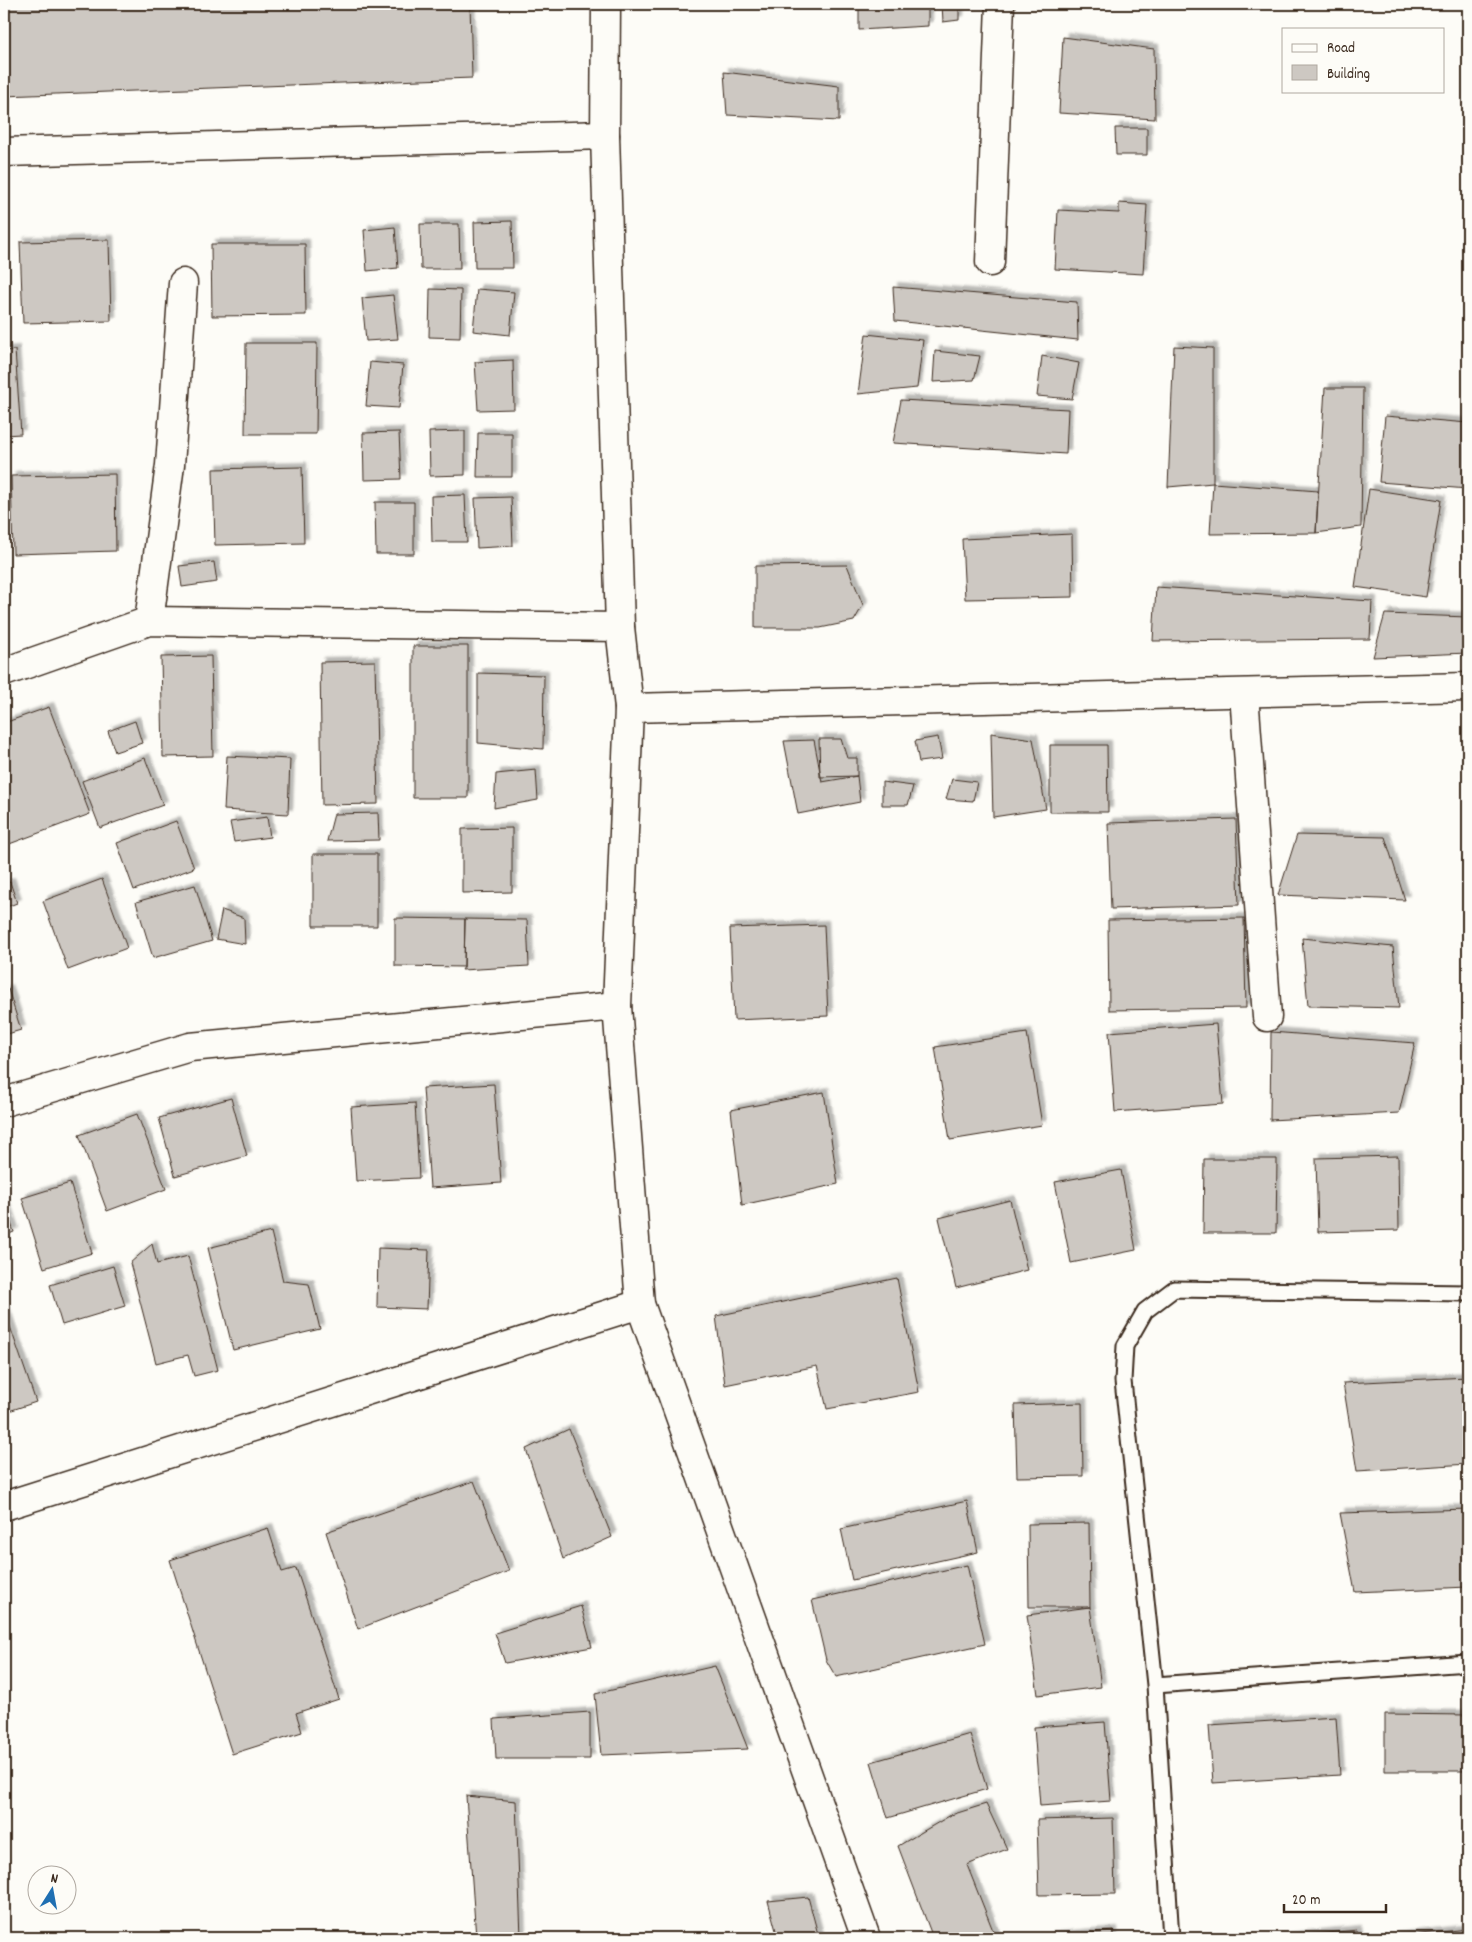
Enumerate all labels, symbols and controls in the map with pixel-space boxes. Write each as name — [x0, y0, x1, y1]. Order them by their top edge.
legend — [1282, 28, 1444, 92]
text: Road — [1327, 38, 1355, 60]
text: Building — [1327, 64, 1370, 86]
north arrow — [28, 1864, 78, 1914]
text: N — [49, 1869, 59, 1890]
scale bar — [1284, 1882, 1387, 1914]
text: 20 m — [1292, 1890, 1320, 1912]

